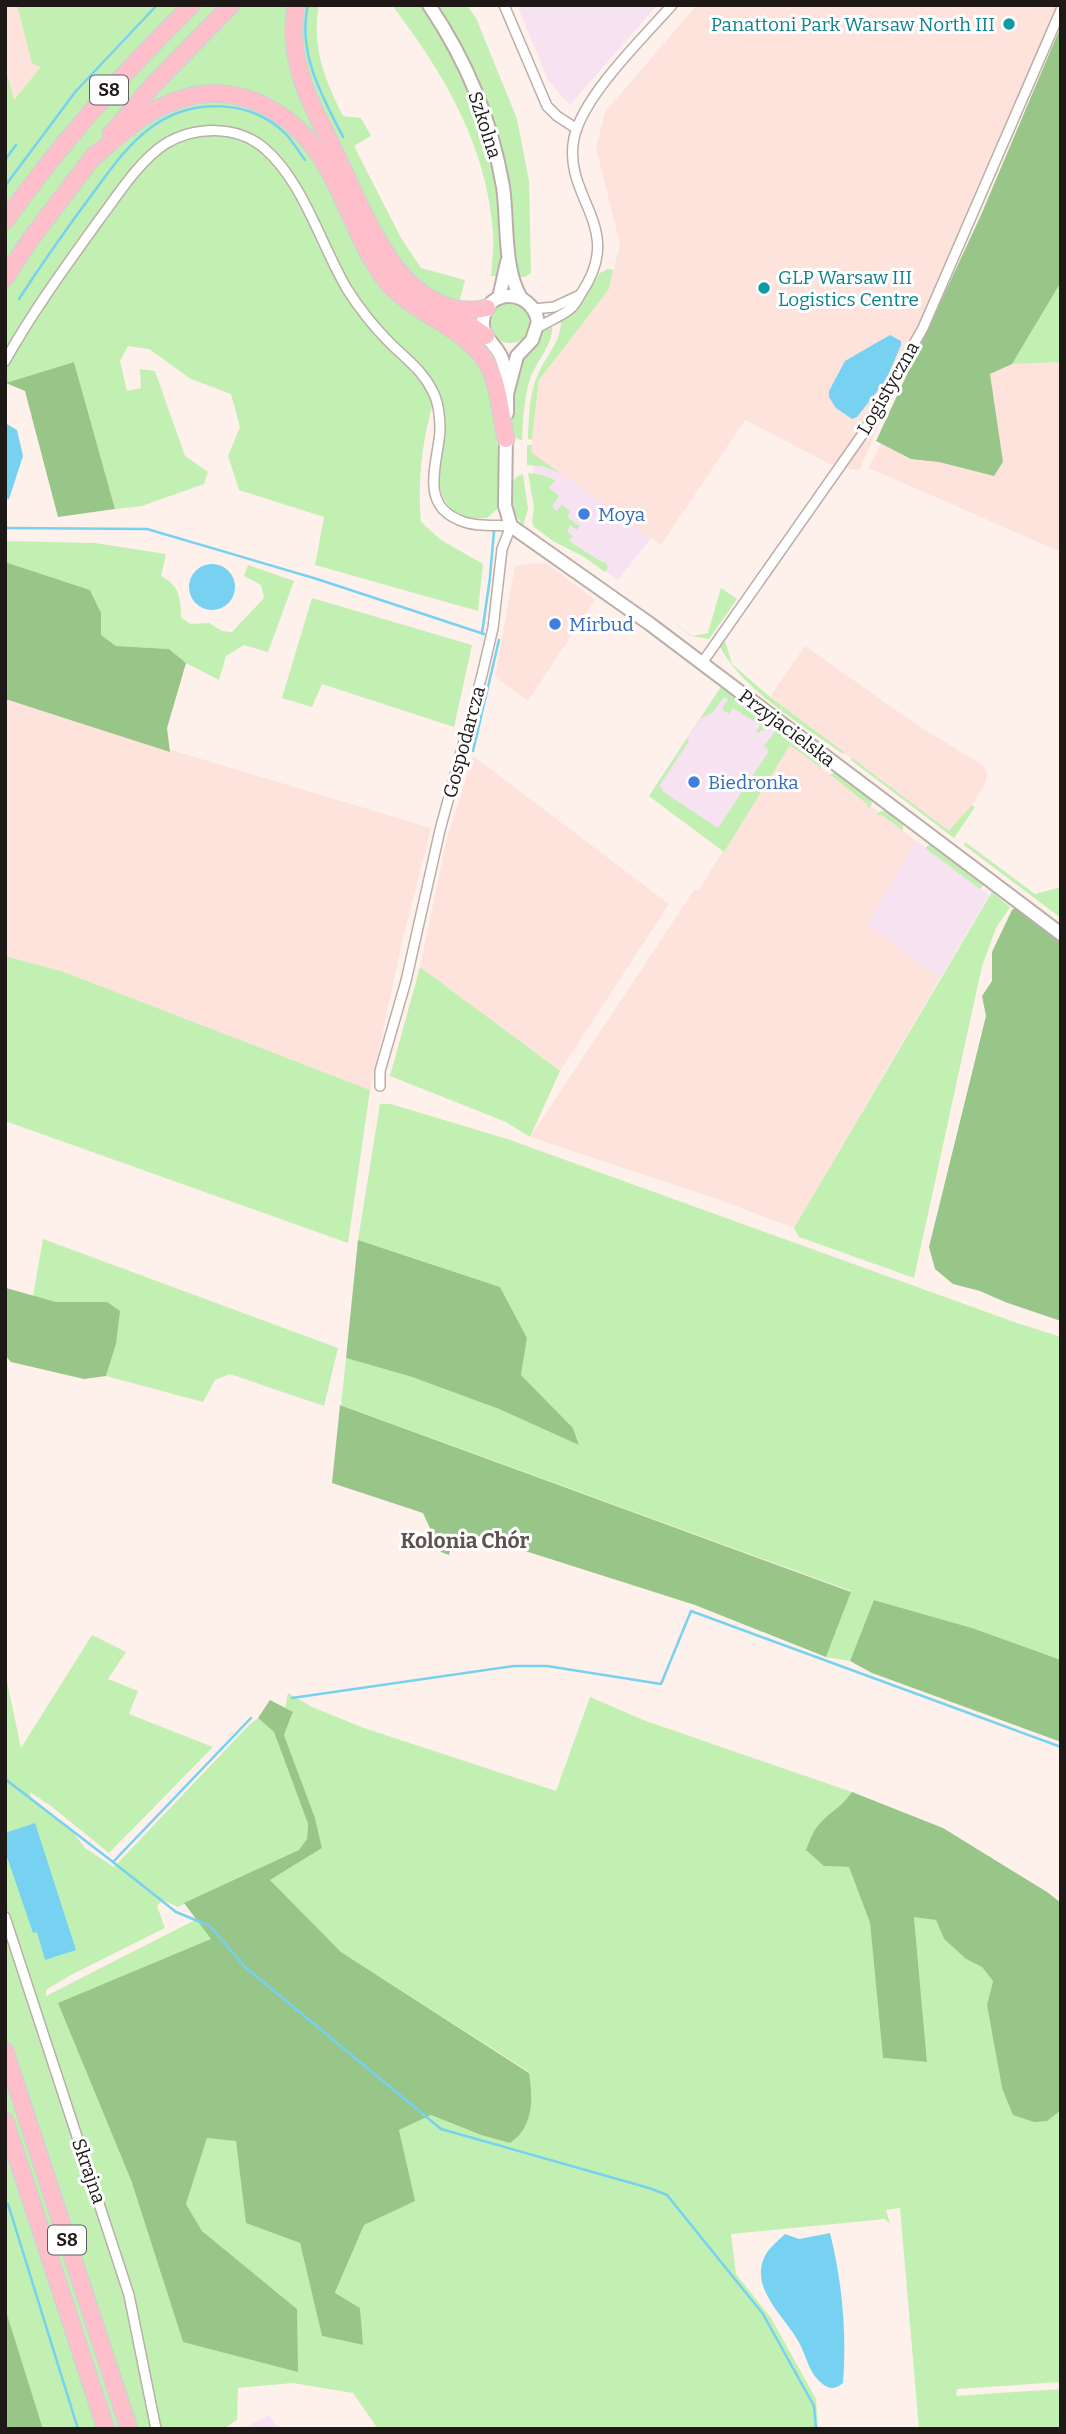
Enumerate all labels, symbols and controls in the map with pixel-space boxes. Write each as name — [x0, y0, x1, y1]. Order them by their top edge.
place label: Panattoni Park Warsaw North III — [711, 13, 995, 36]
marker: Panattoni Park Warsaw North III — [1001, 16, 1017, 32]
road number: S8 — [90, 76, 128, 104]
street label: Szkolna — [463, 88, 507, 162]
place label: GLP Warsaw III Logistics Centre — [778, 266, 919, 311]
marker: GLP Warsaw III Logistics Centre — [756, 280, 772, 296]
street label: Logistyczna — [852, 337, 924, 439]
place label: Moya — [598, 503, 646, 526]
marker: Moya — [576, 506, 592, 522]
place label: Mirbud — [569, 613, 634, 636]
marker: Mirbud — [547, 616, 563, 632]
street label: Gospodarcza — [438, 683, 490, 800]
street label: Przyjacielska — [734, 684, 840, 772]
place label: Biedronka — [708, 771, 799, 794]
marker: Biedronka — [686, 774, 702, 790]
district label: Kolonia Chór — [401, 1528, 530, 1554]
street label: Skrajna — [67, 2135, 111, 2207]
road number: S8 — [48, 2226, 86, 2254]

